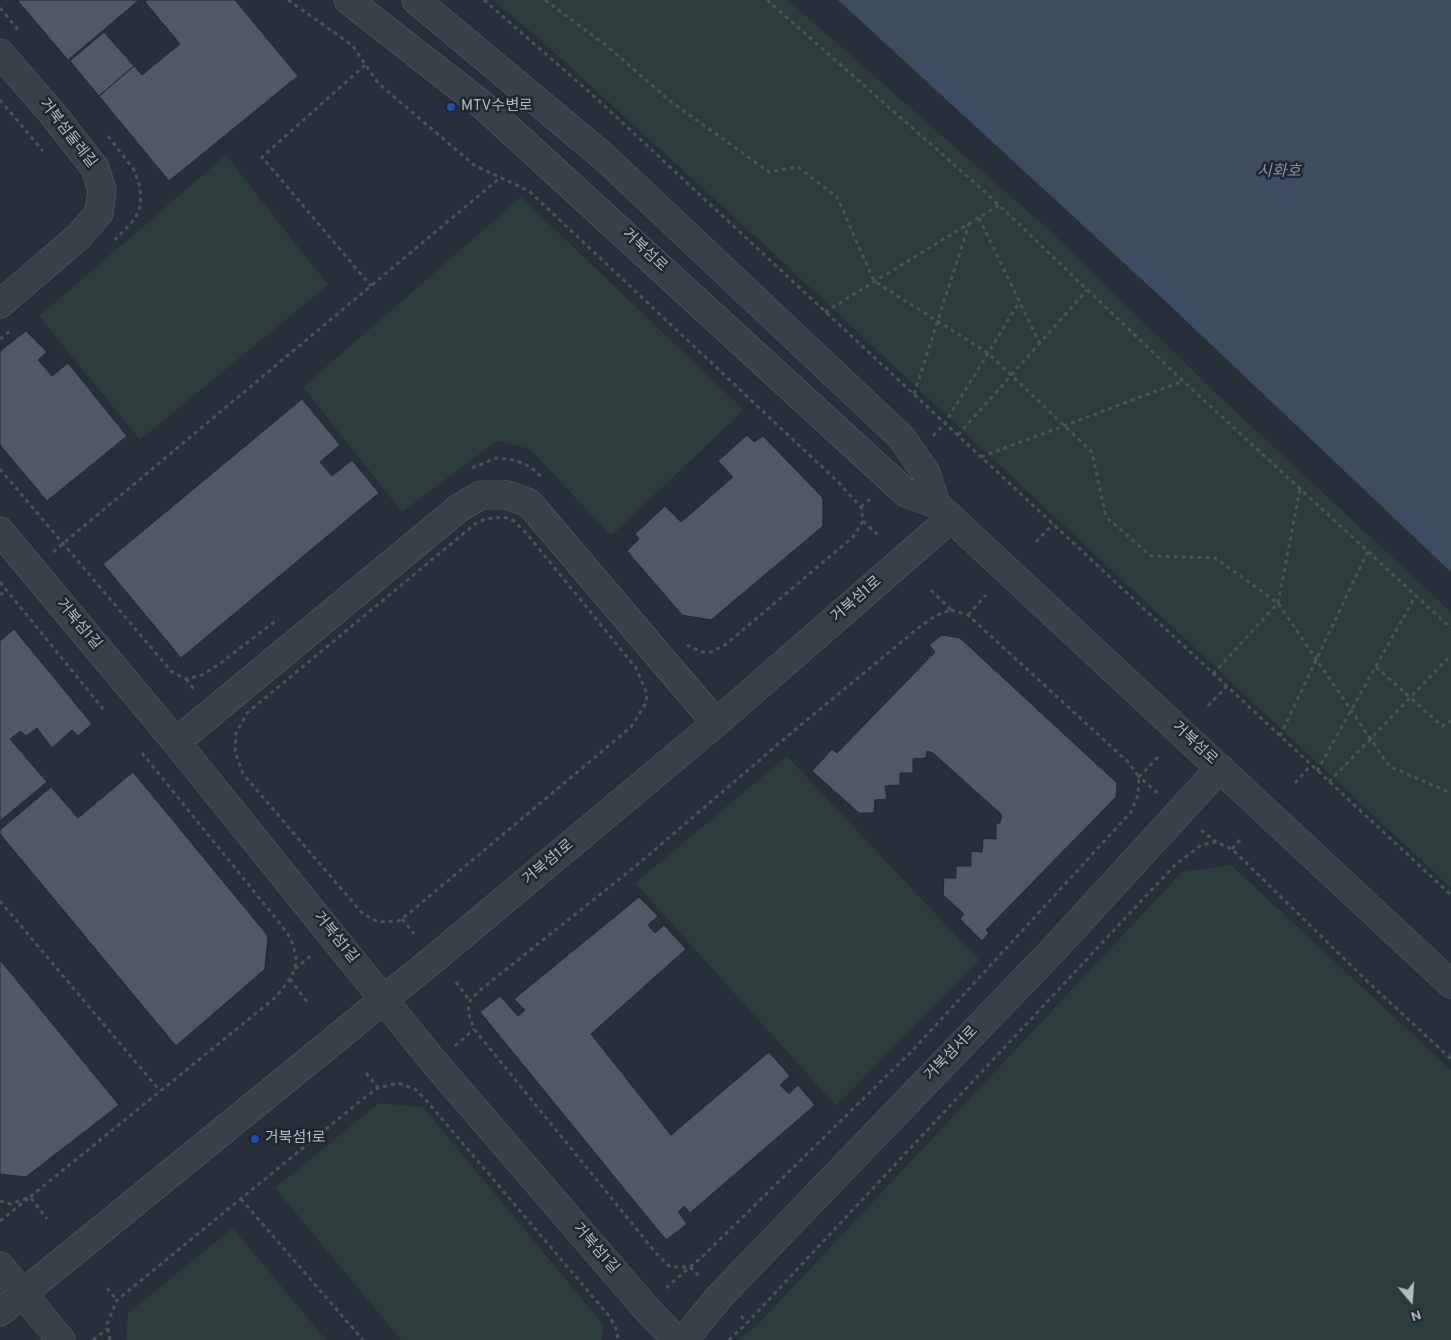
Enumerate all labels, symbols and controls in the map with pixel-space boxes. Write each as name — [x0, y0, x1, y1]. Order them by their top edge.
street label: 거북섬둘레길 — [34, 96, 100, 172]
place label: MTV수변로 — [461, 98, 533, 116]
marker: MTV수변로 — [445, 101, 457, 113]
water label: 시화호 — [1257, 163, 1301, 183]
street label: 거북섬로 — [618, 226, 670, 276]
street label: 거북섬1로 — [828, 573, 886, 627]
street label: 거북섬1길 — [52, 596, 104, 654]
street label: 거북섬로 — [1168, 719, 1220, 769]
street label: 거북섬1로 — [520, 837, 578, 889]
street label: 거북섬1길 — [309, 909, 361, 967]
street label: 거북섬서로 — [922, 1023, 982, 1085]
place label: 거북섬1로 — [265, 1130, 326, 1148]
marker: 거북섬1로 — [249, 1133, 261, 1145]
street label: 거북섬1길 — [568, 1220, 622, 1278]
north arrow — [1386, 1275, 1436, 1325]
text: N — [1408, 1305, 1423, 1324]

